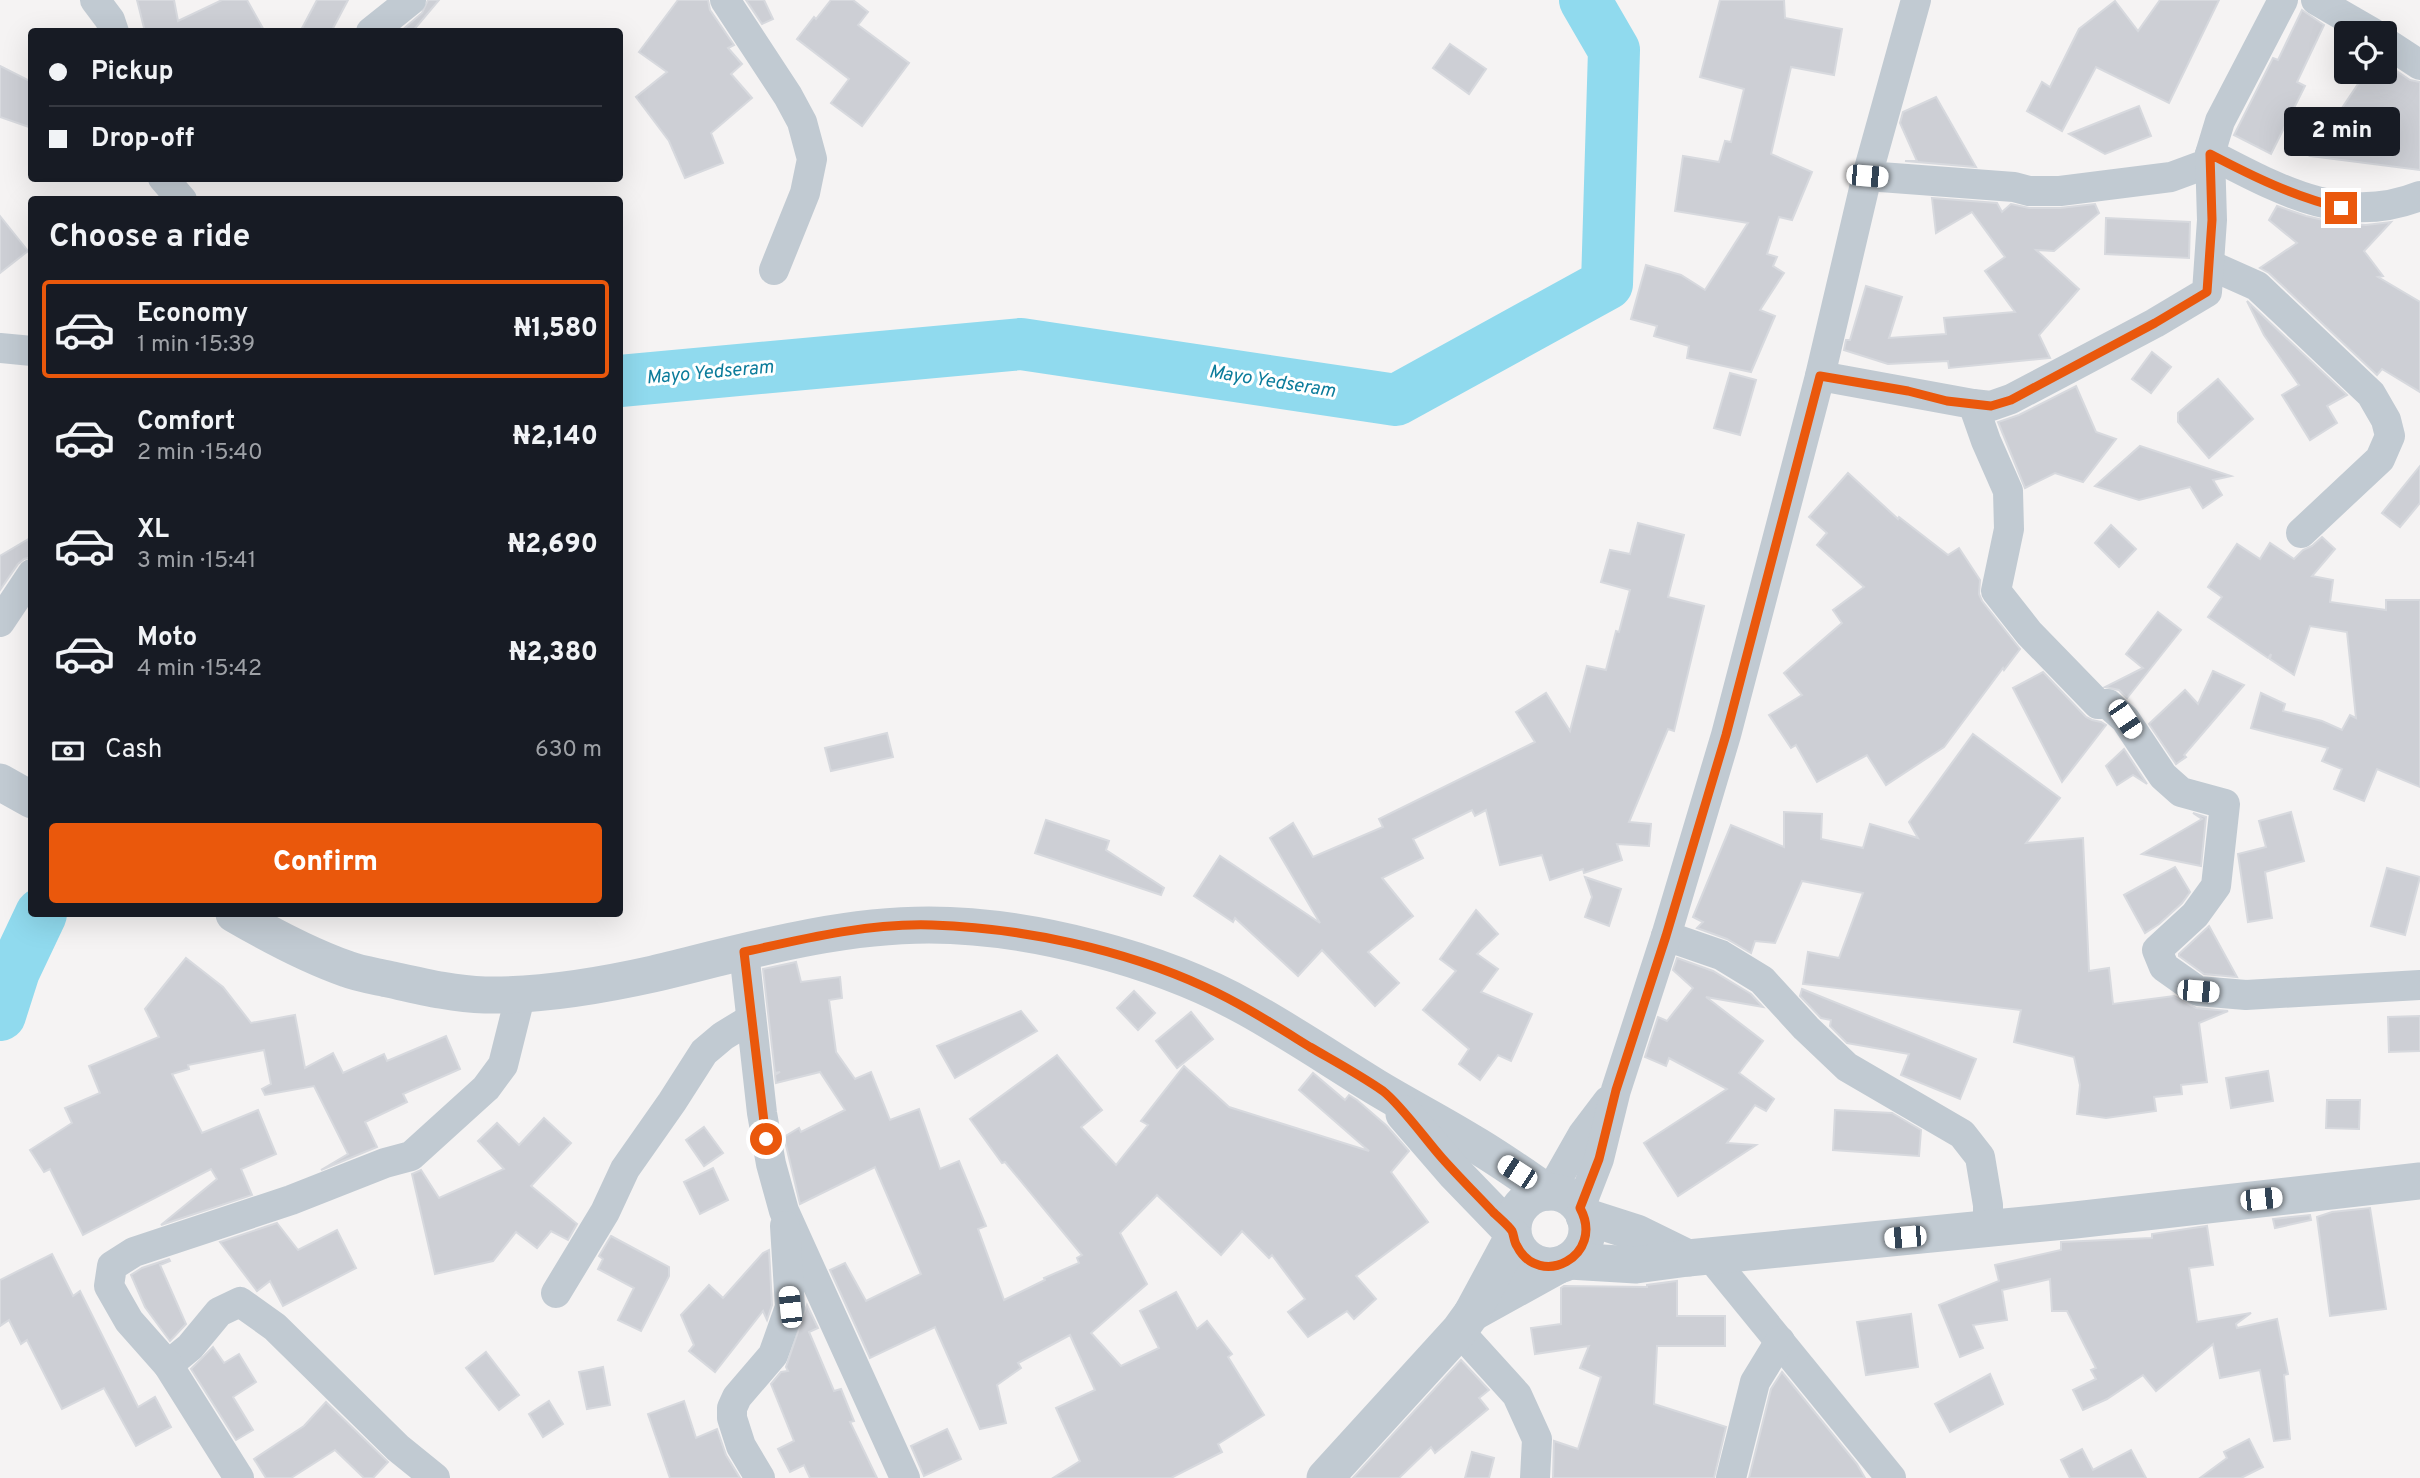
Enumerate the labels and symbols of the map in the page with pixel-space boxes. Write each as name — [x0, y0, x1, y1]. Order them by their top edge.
callout: 2 min — [2283, 106, 2399, 156]
car — [1846, 164, 1889, 188]
route end — [2325, 192, 2357, 224]
water label: Mayo Yedseram — [645, 355, 775, 391]
water label: Mayo Yedseram — [1207, 360, 1337, 404]
car — [2105, 696, 2146, 742]
car — [2177, 979, 2220, 1003]
route start — [750, 1123, 782, 1155]
car — [1494, 1152, 1541, 1192]
car — [2240, 1186, 2283, 1212]
car — [1884, 1225, 1927, 1249]
car — [778, 1285, 803, 1329]

